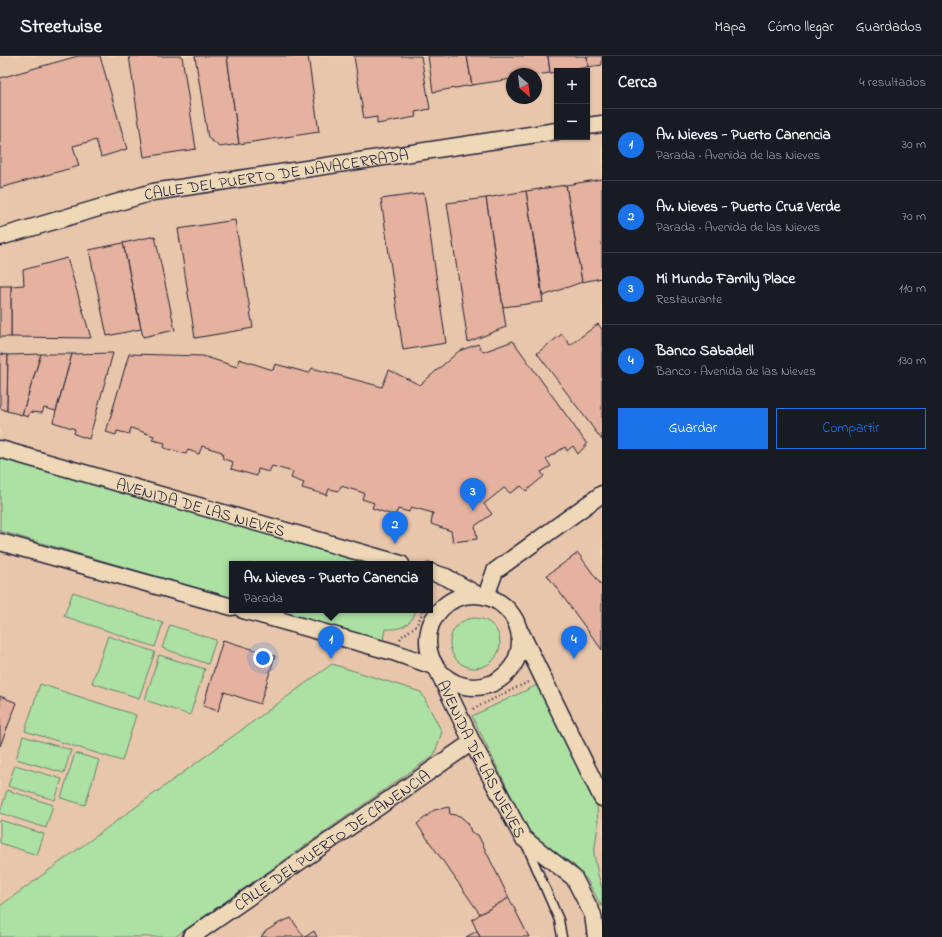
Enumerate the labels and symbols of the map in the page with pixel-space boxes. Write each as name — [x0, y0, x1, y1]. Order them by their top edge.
north arrow — [506, 68, 542, 104]
street label: CALLE DEL PUERTO DE NAVACERRADA — [141, 144, 411, 208]
street label: AVENIDA DE LAS NIEVES — [113, 473, 288, 544]
pin: 3 — [460, 478, 486, 511]
pin: 2 — [382, 511, 408, 544]
pin: 1 — [318, 626, 344, 659]
pin: 4 — [561, 626, 587, 659]
your location — [253, 648, 273, 668]
street label: AVENIDA DE LAS NIEVES — [430, 676, 531, 843]
street label: CALLE DEL PUERTO DE CANENCIA — [230, 764, 436, 918]

